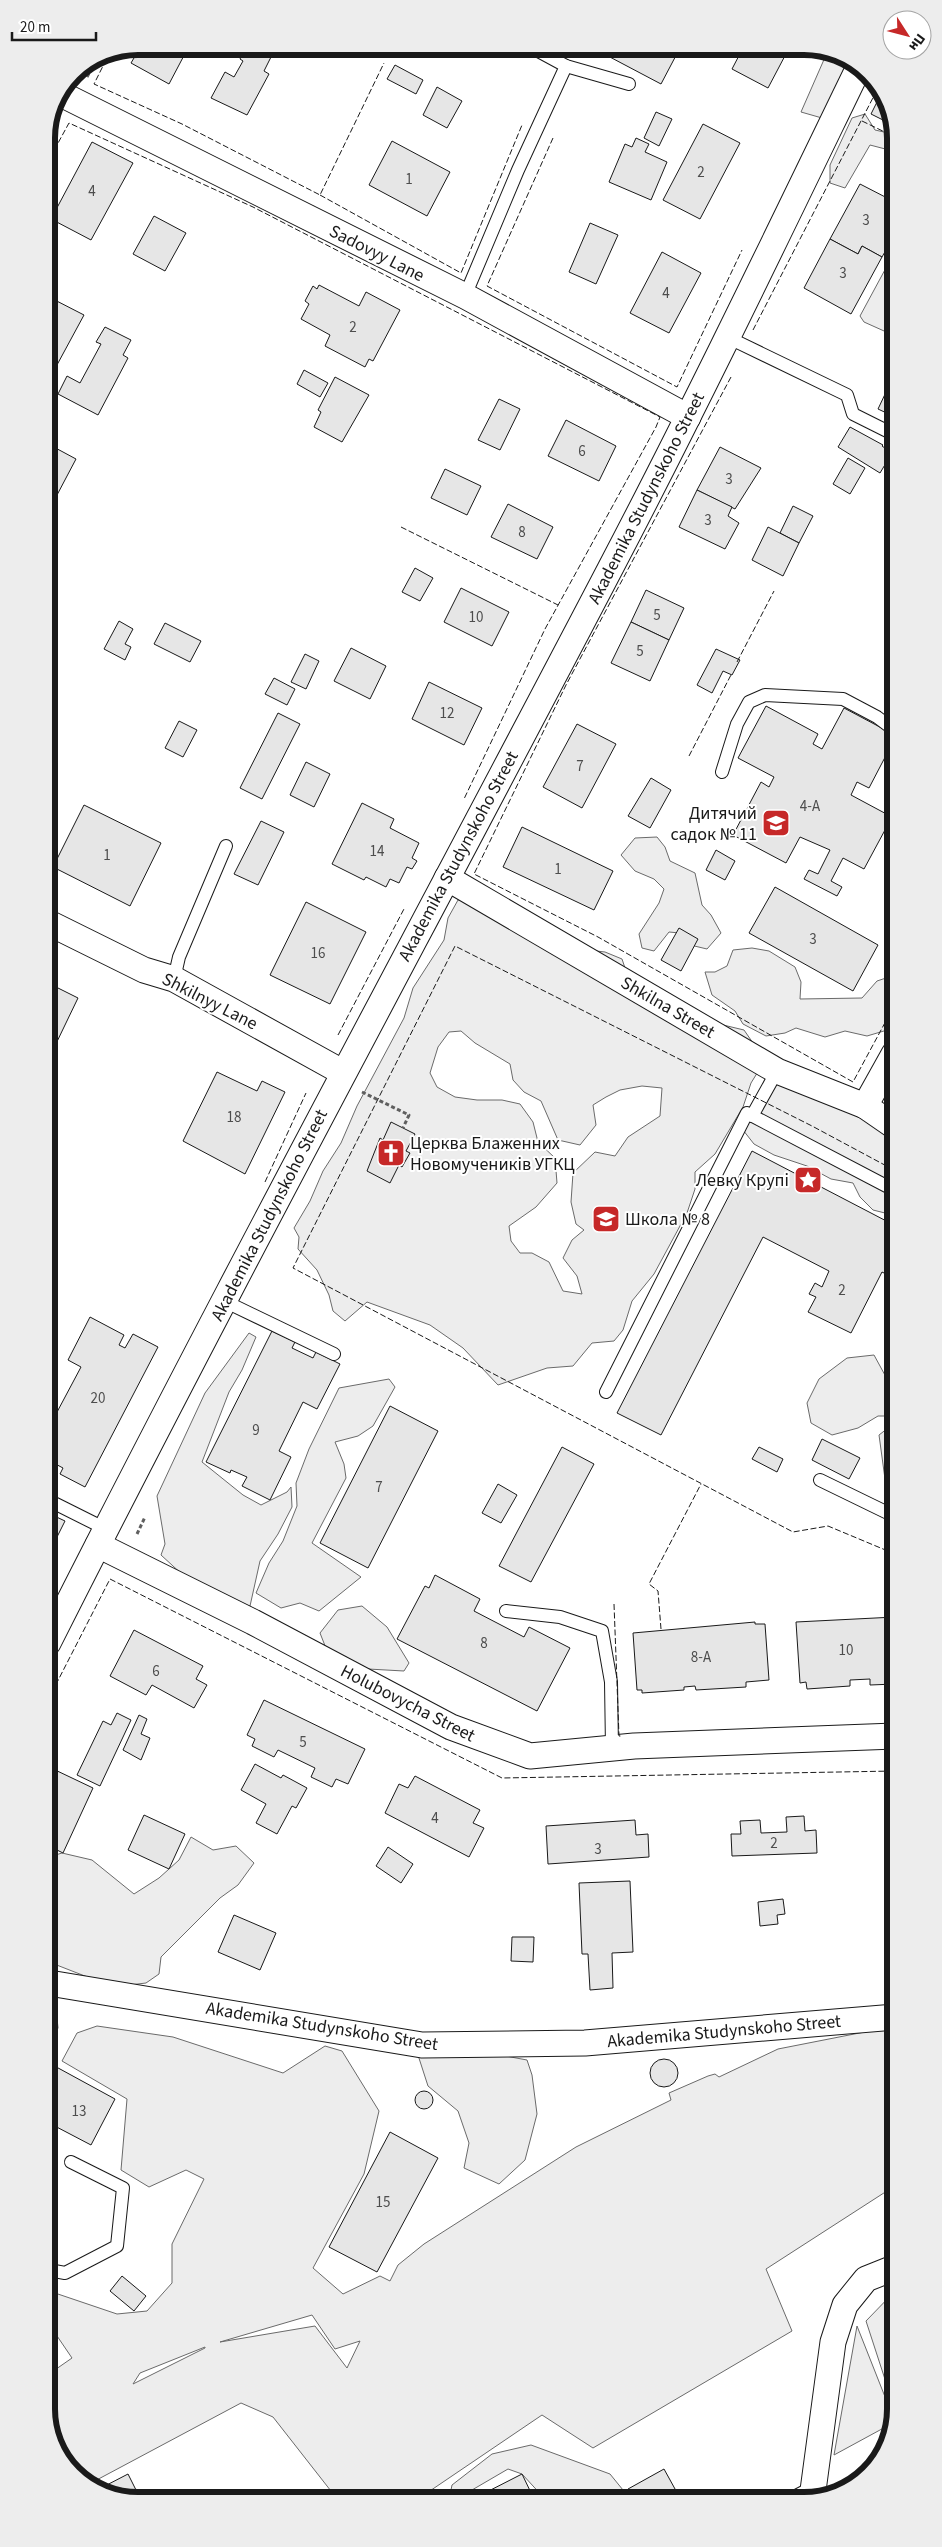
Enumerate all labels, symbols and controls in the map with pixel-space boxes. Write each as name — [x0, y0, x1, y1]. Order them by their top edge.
scale bar — [12, 10, 96, 42]
north arrow — [882, 10, 932, 60]
text: 20 m — [20, 17, 50, 38]
text: Пн — [903, 29, 930, 55]
house number: 2 — [697, 162, 705, 183]
house number: 1 — [405, 169, 413, 190]
house number: 4 — [88, 181, 96, 202]
house number: 3 — [862, 210, 870, 231]
street label: Sadovyy Lane — [325, 219, 429, 288]
house number: 3 — [839, 263, 847, 284]
house number: 4 — [662, 283, 670, 304]
house number: 2 — [349, 317, 357, 338]
street label: Akademika Studynskoho Street — [582, 388, 711, 608]
house number: 6 — [578, 441, 586, 462]
house number: 3 — [725, 469, 733, 490]
house number: 3 — [704, 510, 712, 531]
house number: 8 — [518, 522, 526, 543]
house number: 5 — [653, 605, 661, 626]
house number: 10 — [469, 607, 483, 628]
house number: 5 — [636, 641, 644, 662]
house number: 12 — [440, 703, 454, 724]
street label: Akademika Studynskoho Street — [392, 747, 525, 966]
house number: 7 — [576, 756, 584, 777]
house number: 4-А — [800, 796, 821, 817]
place label: Дитячий садок № 11 — [670, 801, 757, 847]
school or university icon: Дитячий садок № 11 — [761, 808, 791, 838]
house number: 14 — [370, 841, 385, 862]
house number: 1 — [103, 845, 111, 866]
house number: 1 — [554, 859, 562, 880]
house number: 3 — [809, 929, 817, 950]
house number: 16 — [311, 943, 325, 964]
street label: Shkilnyy Lane — [158, 967, 262, 1036]
street label: Shkilna Street — [616, 970, 719, 1044]
street label: Akademika Studynskoho Street — [205, 1105, 334, 1325]
house number: 18 — [227, 1107, 241, 1128]
place label: Церква Блаженних Новомучеників УГКЦ — [410, 1131, 575, 1177]
church icon: Церква Блаженних Новомучеників УГКЦ — [376, 1138, 406, 1168]
place icon: Левку Крупі — [793, 1165, 823, 1195]
place label: Левку Крупі — [696, 1168, 789, 1193]
school or university icon: Школа № 8 — [591, 1204, 621, 1234]
place label: Школа № 8 — [625, 1207, 710, 1232]
house number: 2 — [838, 1280, 846, 1301]
house number: 20 — [91, 1388, 105, 1409]
house number: 9 — [252, 1420, 260, 1441]
house number: 7 — [375, 1477, 383, 1498]
house number: 8 — [480, 1633, 488, 1654]
house number: 10 — [839, 1640, 853, 1661]
house number: 8-А — [691, 1647, 712, 1668]
street label: Holubovycha Street — [336, 1659, 479, 1748]
house number: 6 — [152, 1661, 160, 1682]
house number: 5 — [299, 1732, 307, 1753]
house number: 4 — [431, 1808, 439, 1829]
house number: 2 — [770, 1833, 778, 1854]
house number: 3 — [594, 1839, 602, 1860]
street label: Akademika Studynskoho Street — [204, 1996, 440, 2057]
street label: Akademika Studynskoho Street — [606, 2009, 842, 2054]
house number: 13 — [72, 2101, 86, 2122]
house number: 15 — [376, 2192, 390, 2213]

